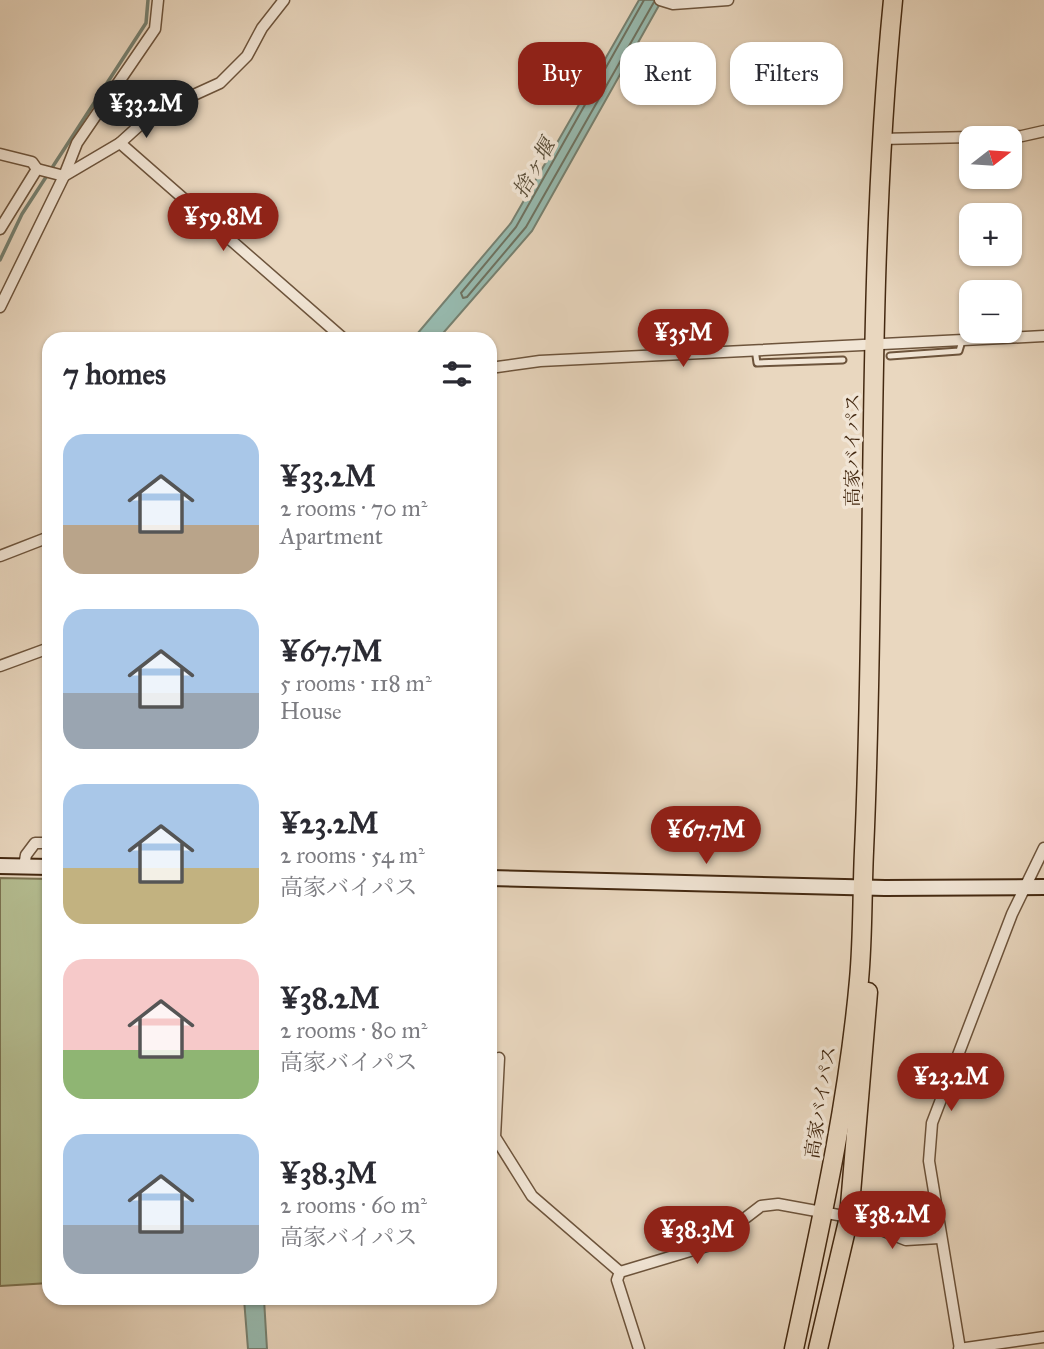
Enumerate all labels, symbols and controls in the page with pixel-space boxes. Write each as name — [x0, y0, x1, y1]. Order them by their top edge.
chip: Buy — [518, 42, 606, 105]
chip: Rent — [620, 42, 716, 105]
chip: Filters — [730, 42, 843, 105]
pin: ¥33.2M — [89, 80, 203, 140]
text: ¥33.2M — [109, 89, 183, 117]
north arrow — [959, 126, 1022, 189]
map controls — [959, 126, 1022, 343]
water label: 捨ヶ堰 — [507, 131, 563, 202]
pin: ¥59.8M — [166, 194, 280, 253]
text: ¥59.8M — [184, 202, 262, 230]
button: + — [959, 203, 1022, 266]
button: − — [959, 280, 1022, 343]
pin: ¥35M — [642, 310, 724, 369]
text: ¥35M — [654, 318, 712, 346]
icon: filters — [438, 355, 476, 393]
text: 7 homes — [63, 356, 166, 392]
street label: 高家バイパス — [841, 393, 864, 507]
text: ¥33.2M — [280, 458, 376, 494]
icon: home — [119, 462, 203, 546]
text: 2 rooms · 70 m² — [280, 494, 428, 522]
text: Apartment — [280, 522, 383, 550]
text: ¥67.7M — [280, 633, 382, 669]
icon: home — [119, 637, 203, 721]
text: 5 rooms · 118 m² — [280, 669, 432, 697]
text: House — [280, 697, 342, 725]
text: ¥23.2M — [280, 805, 378, 841]
pin: ¥67.7M — [649, 806, 763, 866]
icon: home — [119, 812, 203, 896]
text: ¥67.7M — [667, 815, 745, 843]
text: 2 rooms · 54 m² — [280, 841, 425, 869]
text: 高家バイパス — [280, 873, 418, 901]
text: ¥38.2M — [280, 980, 380, 1016]
icon: home — [119, 987, 203, 1071]
text: 2 rooms · 80 m² — [280, 1016, 427, 1044]
street label: 高家バイパス — [800, 1044, 841, 1160]
text: 高家バイパス — [280, 1048, 418, 1076]
pin: ¥23.2M — [894, 1054, 1008, 1113]
text: ¥23.2M — [913, 1062, 989, 1090]
text: ¥38.3M — [280, 1155, 377, 1191]
icon: home — [119, 1162, 203, 1246]
text: 2 rooms · 60 m² — [280, 1191, 427, 1219]
pin: ¥38.2M — [835, 1192, 949, 1251]
text: ¥38.2M — [854, 1200, 930, 1228]
pin: ¥38.3M — [640, 1206, 754, 1266]
text: ¥38.3M — [660, 1215, 734, 1243]
text: 高家バイパス — [280, 1223, 418, 1251]

